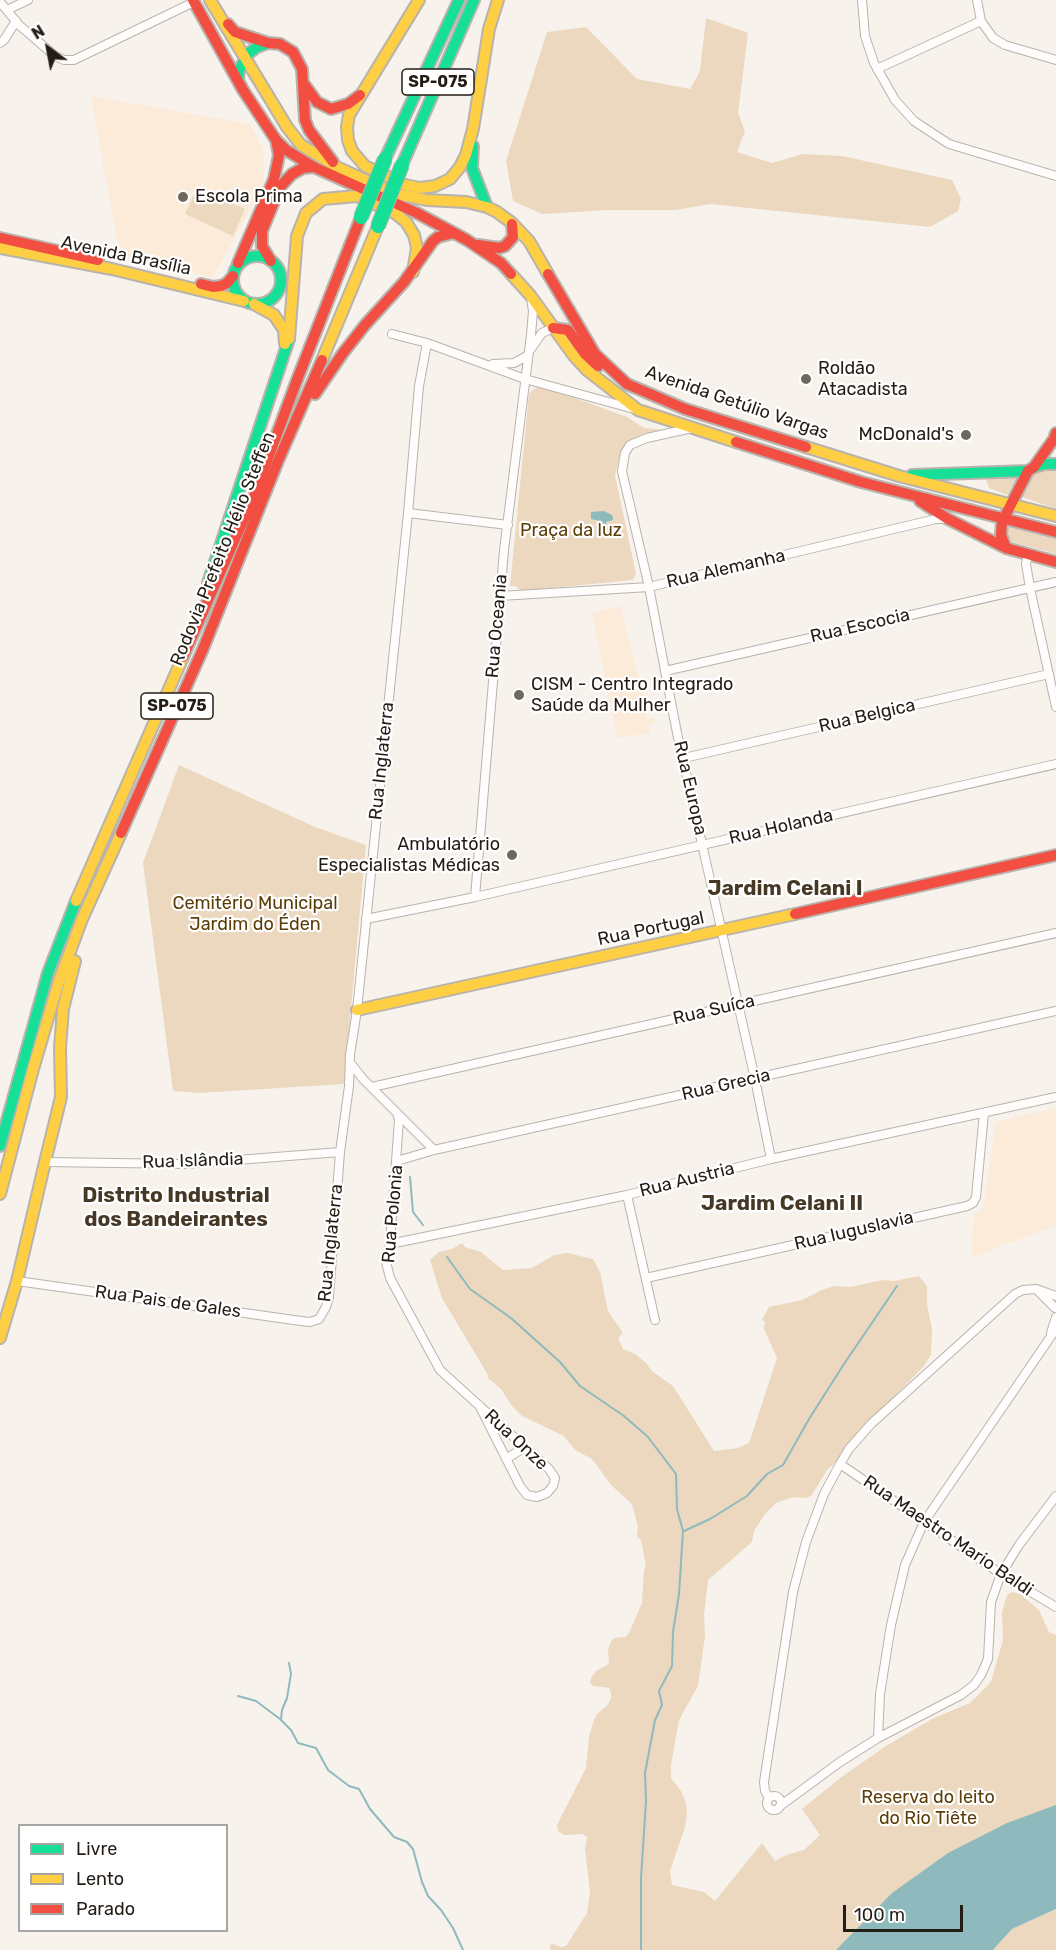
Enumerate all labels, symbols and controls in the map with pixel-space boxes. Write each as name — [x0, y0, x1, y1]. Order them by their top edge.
north arrow — [18, 18, 78, 78]
text: N — [28, 21, 48, 43]
road number: SP-075 — [402, 69, 474, 95]
place label: Escola Prima — [195, 186, 303, 208]
marker: Escola Prima — [176, 190, 190, 204]
street label: Avenida Brasília — [59, 232, 193, 280]
place label: Roldão Atacadista — [818, 358, 908, 400]
street label: Avenida Getúlio Vargas — [643, 361, 831, 445]
marker: Roldão Atacadista — [799, 372, 813, 386]
place label: McDonald's — [858, 424, 954, 446]
marker: McDonald's — [959, 428, 973, 442]
street label: Rodovia Prefeito Hélio Steffen — [166, 429, 280, 669]
park label: Praça da luz — [520, 520, 622, 542]
street label: Rua Alemanha — [665, 545, 787, 593]
street label: Rua Oceania — [482, 573, 512, 679]
street label: Rua Escocia — [808, 604, 912, 648]
place label: CISM - Centro Integrado Saúde da Mulher — [531, 674, 733, 716]
marker: CISM - Centro Integrado Saúde da Mulher — [512, 688, 526, 702]
road number: SP-075 — [141, 693, 213, 719]
street label: Rua Belgica — [817, 694, 917, 738]
street label: Rua Inglaterra — [365, 701, 399, 821]
street label: Rua Europa — [669, 739, 711, 837]
street label: Rua Holanda — [727, 805, 835, 849]
place label: Ambulatório Especialistas Médicas — [318, 834, 500, 876]
marker: Ambulatório Especialistas Médicas — [505, 848, 519, 862]
district label: Jardim Celani I — [707, 876, 863, 902]
park label: Cemitério Municipal Jardim do Éden — [172, 893, 338, 936]
street label: Rua Portugal — [596, 907, 706, 951]
street label: Rua Suíca — [671, 990, 757, 1030]
street label: Rua Grecia — [680, 1064, 772, 1106]
street label: Rua Islândia — [142, 1148, 244, 1174]
street label: Rua Austria — [637, 1158, 737, 1202]
street label: Rua Polonia — [378, 1164, 408, 1264]
district label: Distrito Industrial dos Bandeirantes — [82, 1183, 270, 1233]
street label: Rua Inglaterra — [314, 1183, 348, 1303]
district label: Jardim Celani II — [701, 1191, 863, 1217]
street label: Rua Iuguslavia — [792, 1207, 916, 1255]
street label: Rua Pais de Gales — [94, 1281, 242, 1323]
street label: Rua Onze — [480, 1405, 552, 1475]
street label: Rua Maestro Mario Baldi — [859, 1471, 1037, 1601]
park label: Reserva do leito do Rio Tiête — [861, 1787, 995, 1830]
legend — [18, 1824, 228, 1932]
text: Livre — [76, 1838, 117, 1860]
text: Lento — [76, 1868, 124, 1890]
scale bar — [846, 1893, 966, 1931]
text: Parado — [76, 1898, 135, 1920]
text: 100 m — [854, 1904, 905, 1926]

